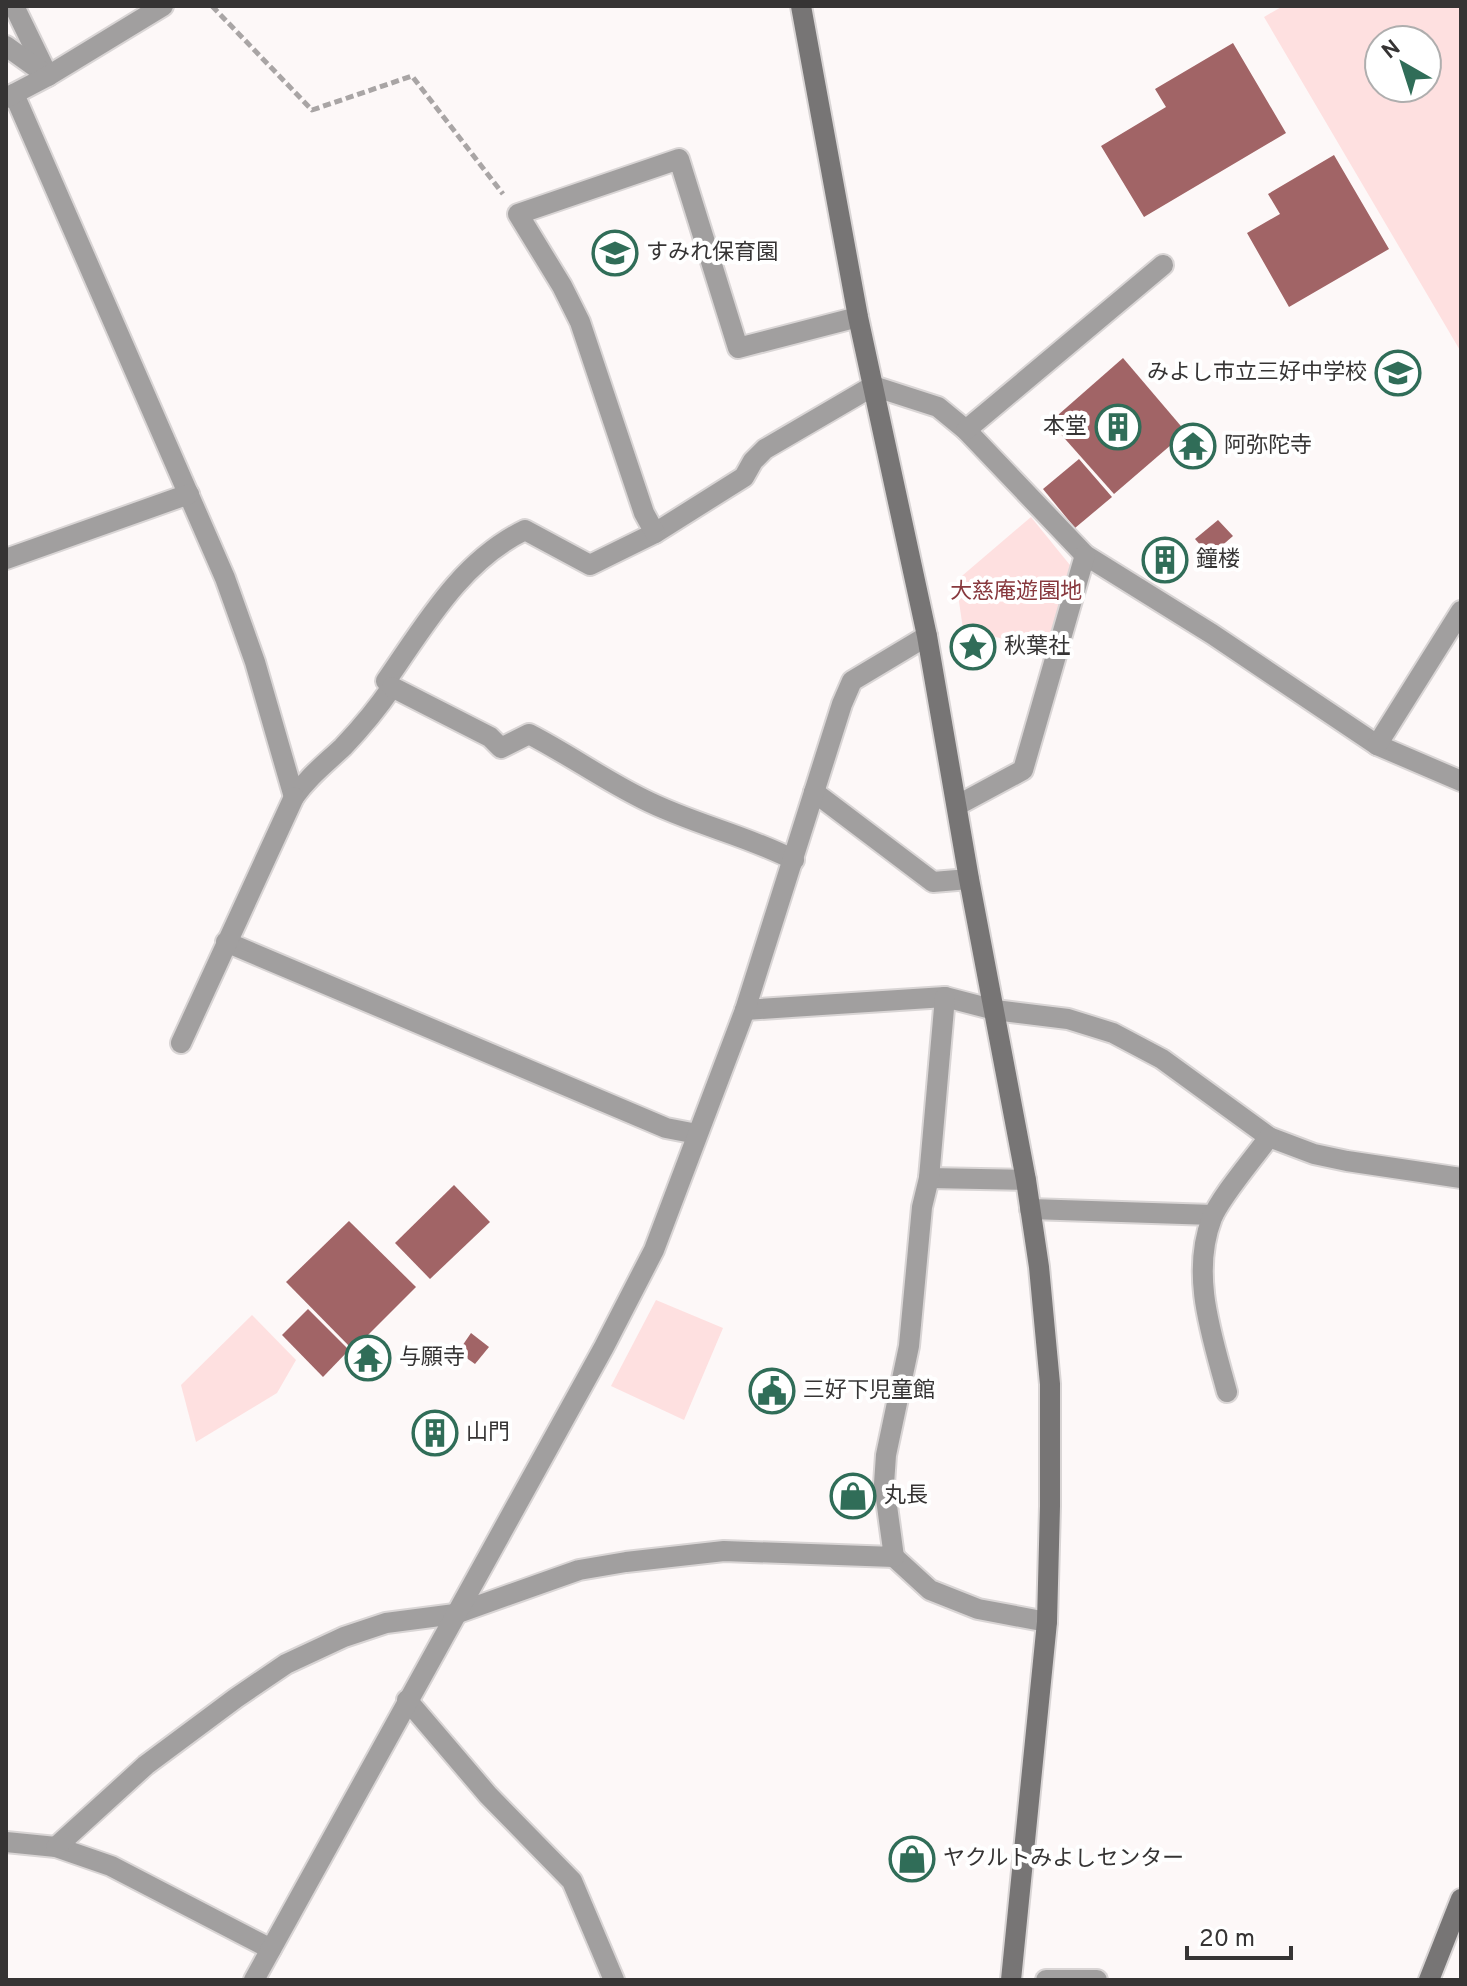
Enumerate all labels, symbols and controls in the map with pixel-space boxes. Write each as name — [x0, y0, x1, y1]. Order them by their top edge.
north arrow — [1363, 24, 1443, 104]
text: N — [1377, 35, 1407, 66]
school or university icon: すみれ保育園 — [591, 229, 639, 277]
place label: すみれ保育園 — [646, 240, 778, 267]
school or university icon: みよし市立三好中学校 — [1374, 349, 1422, 397]
place label: みよし市立三好中学校 — [1147, 360, 1367, 387]
building icon: 本堂 — [1094, 403, 1142, 451]
place label: 本堂 — [1043, 414, 1087, 441]
temple icon: 阿弥陀寺 — [1169, 422, 1217, 470]
place label: 阿弥陀寺 — [1224, 433, 1312, 460]
building icon: 鐘楼 — [1141, 536, 1189, 584]
place label: 鐘楼 — [1196, 547, 1240, 574]
park label: 大慈庵遊園地 — [950, 579, 1082, 606]
place icon: 秋葉社 — [949, 623, 997, 671]
place label: 秋葉社 — [1004, 634, 1070, 661]
temple icon: 与願寺 — [344, 1334, 392, 1382]
place label: 与願寺 — [399, 1345, 465, 1372]
public building icon: 三好下児童館 — [748, 1367, 796, 1415]
place label: 三好下児童館 — [803, 1378, 935, 1405]
building icon: 山門 — [411, 1409, 459, 1457]
place label: 山門 — [466, 1420, 510, 1447]
shop icon: 丸長 — [829, 1472, 877, 1520]
place label: 丸長 — [884, 1483, 928, 1510]
shop icon: ヤクルトみよしセンター — [888, 1835, 936, 1883]
place label: ヤクルトみよしセンター — [943, 1846, 1184, 1873]
scale bar — [1187, 1910, 1291, 1960]
text: 20 m — [1199, 1925, 1255, 1955]

